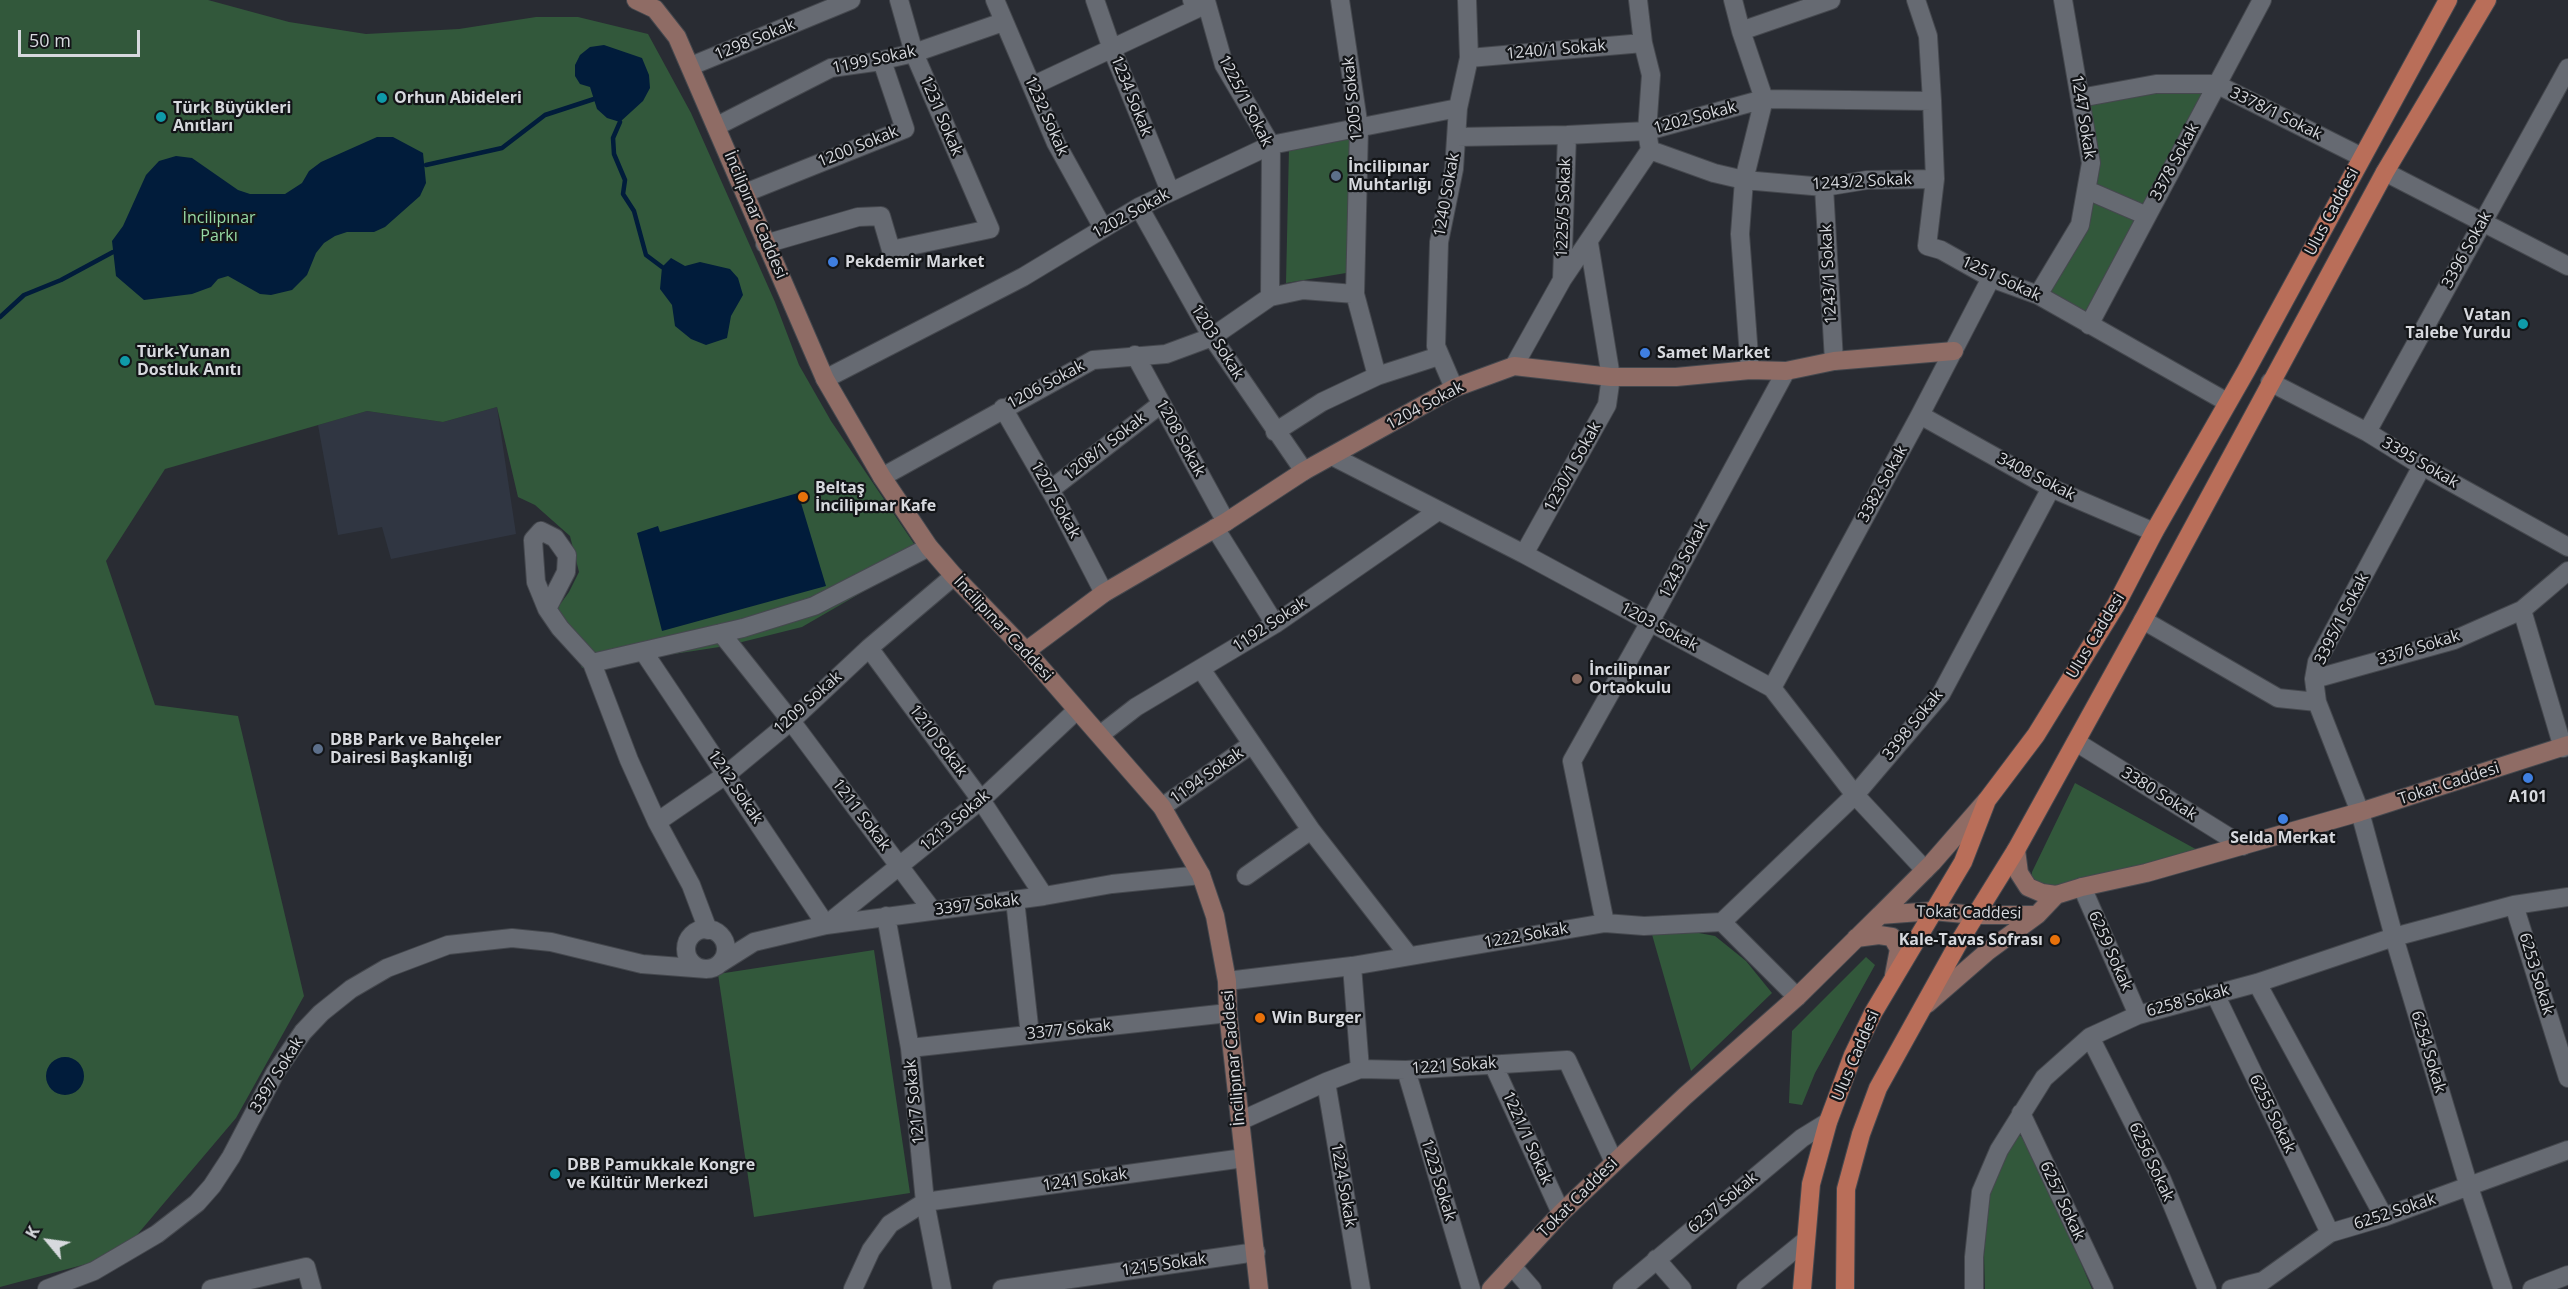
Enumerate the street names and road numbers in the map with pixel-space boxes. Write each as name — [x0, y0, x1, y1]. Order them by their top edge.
street label: 1298 Sokak — [712, 15, 798, 65]
street label: 1240/1 Sokak — [1505, 36, 1607, 64]
street label: 1199 Sokak — [831, 42, 917, 78]
street label: 1225/1 Sokak — [1214, 52, 1276, 150]
street label: 1234 Sokak — [1106, 53, 1156, 139]
street label: 1205 Sokak — [1339, 56, 1367, 142]
street label: 1231 Sokak — [916, 73, 966, 159]
street label: 1232 Sokak — [1020, 73, 1072, 159]
street label: 1247 Sokak — [2067, 74, 2099, 160]
street label: 3378/1 Sokak — [2227, 83, 2325, 145]
street label: 1202 Sokak — [1652, 98, 1738, 138]
street label: 3378 Sokak — [2147, 120, 2203, 204]
street label: 1200 Sokak — [815, 122, 901, 172]
street label: İncilipınar Caddesi — [719, 148, 791, 282]
street label: 1240 Sokak — [1430, 152, 1464, 238]
street label: 1225/5 Sokak — [1553, 158, 1575, 258]
street label: Ulus Caddesi — [2301, 165, 2363, 259]
street label: 1243/2 Sokak — [1812, 170, 1912, 194]
street label: 1202 Sokak — [1089, 185, 1173, 243]
street label: 3396 Sokak — [2438, 208, 2496, 292]
street label: 1243/1 Sokak — [1817, 224, 1841, 324]
street label: 1251 Sokak — [1958, 252, 2044, 306]
street label: 1203 Sokak — [1186, 301, 1248, 383]
street label: 1206 Sokak — [1004, 357, 1088, 413]
street label: 1204 Sokak — [1383, 378, 1467, 434]
street label: 1208 Sokak — [1151, 396, 1209, 480]
street label: 1208/1 Sokak — [1060, 409, 1150, 485]
street label: 1230/1 Sokak — [1540, 419, 1606, 515]
street label: 3395 Sokak — [2378, 433, 2462, 493]
street label: 3382 Sokak — [1854, 442, 1912, 526]
street label: 3408 Sokak — [1994, 449, 2078, 505]
street label: 1207 Sokak — [1026, 458, 1084, 542]
street label: 1243 Sokak — [1656, 518, 1712, 602]
street label: 3395/1 Sokak — [2311, 570, 2373, 668]
street label: İncilipınar Caddesi — [949, 573, 1057, 685]
street label: Ulus Caddesi — [2063, 590, 2129, 682]
street label: 1192 Sokak — [1229, 594, 1311, 656]
street label: 1203 Sokak — [1617, 599, 1701, 655]
street label: 3376 Sokak — [2376, 626, 2462, 670]
street label: 1209 Sokak — [770, 667, 846, 739]
street label: 3398 Sokak — [1879, 686, 1947, 764]
street label: 1210 Sokak — [905, 701, 971, 781]
street label: 1194 Sokak — [1167, 744, 1247, 808]
street label: 1212 Sokak — [703, 746, 767, 828]
street label: Tokat Caddesi — [2396, 759, 2502, 809]
street label: 3380 Sokak — [2118, 763, 2200, 825]
street label: 1211 Sokak — [828, 775, 894, 855]
street label: 1213 Sokak — [916, 786, 994, 856]
street label: 3397 Sokak — [934, 890, 1020, 920]
street label: Tokat Caddesi — [1916, 902, 2022, 924]
street label: 6259 Sokak — [2084, 908, 2136, 994]
street label: 1222 Sokak — [1483, 919, 1569, 953]
street label: 6253 Sokak — [2514, 931, 2558, 1017]
street label: 6258 Sokak — [2145, 981, 2231, 1021]
street label: İncilipınar Caddesi — [1218, 989, 1250, 1127]
street label: Ulus Caddesi — [1828, 1008, 1884, 1104]
street label: 6254 Sokak — [2406, 1009, 2450, 1095]
street label: 3377 Sokak — [1026, 1016, 1112, 1044]
street label: 3397 Sokak — [246, 1034, 308, 1116]
street label: 1221 Sokak — [1411, 1053, 1497, 1079]
street label: 1217 Sokak — [901, 1059, 929, 1145]
street label: 6255 Sokak — [2245, 1072, 2299, 1156]
street label: 1221/1 Sokak — [1498, 1088, 1556, 1188]
street label: 6256 Sokak — [2124, 1119, 2178, 1205]
street label: 1223 Sokak — [1416, 1137, 1460, 1223]
street label: 1224 Sokak — [1326, 1142, 1360, 1228]
street label: Tokat Caddesi — [1534, 1154, 1622, 1242]
street label: 6257 Sokak — [2035, 1158, 2089, 1244]
street label: 1241 Sokak — [1042, 1165, 1128, 1195]
street label: 6237 Sokak — [1684, 1168, 1762, 1238]
street label: 6252 Sokak — [2352, 1190, 2438, 1234]
street label: 1215 Sokak — [1121, 1250, 1207, 1280]

